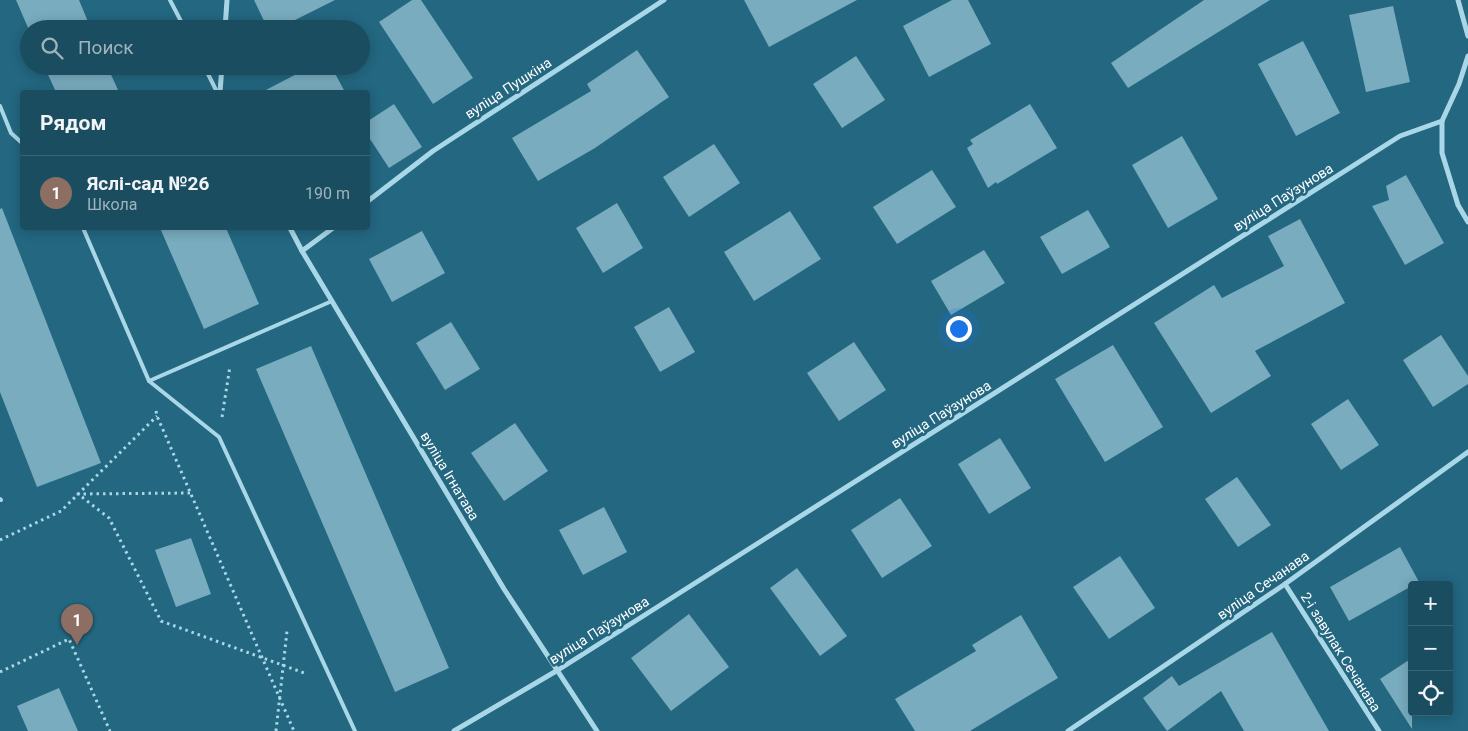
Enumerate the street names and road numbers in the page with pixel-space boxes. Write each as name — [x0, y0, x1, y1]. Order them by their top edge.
street label: вуліца Пушкіна — [462, 54, 554, 122]
street label: вуліца Паўзунова — [1230, 160, 1336, 234]
street label: вуліца Паўзунова — [888, 377, 994, 451]
street label: вуліца Ігнатава — [417, 429, 483, 523]
street label: вуліца Сечанава — [1214, 547, 1312, 623]
street label: 2-і завулак Сечанава — [1298, 589, 1384, 715]
street label: вуліца Паўзунова — [546, 593, 652, 667]

